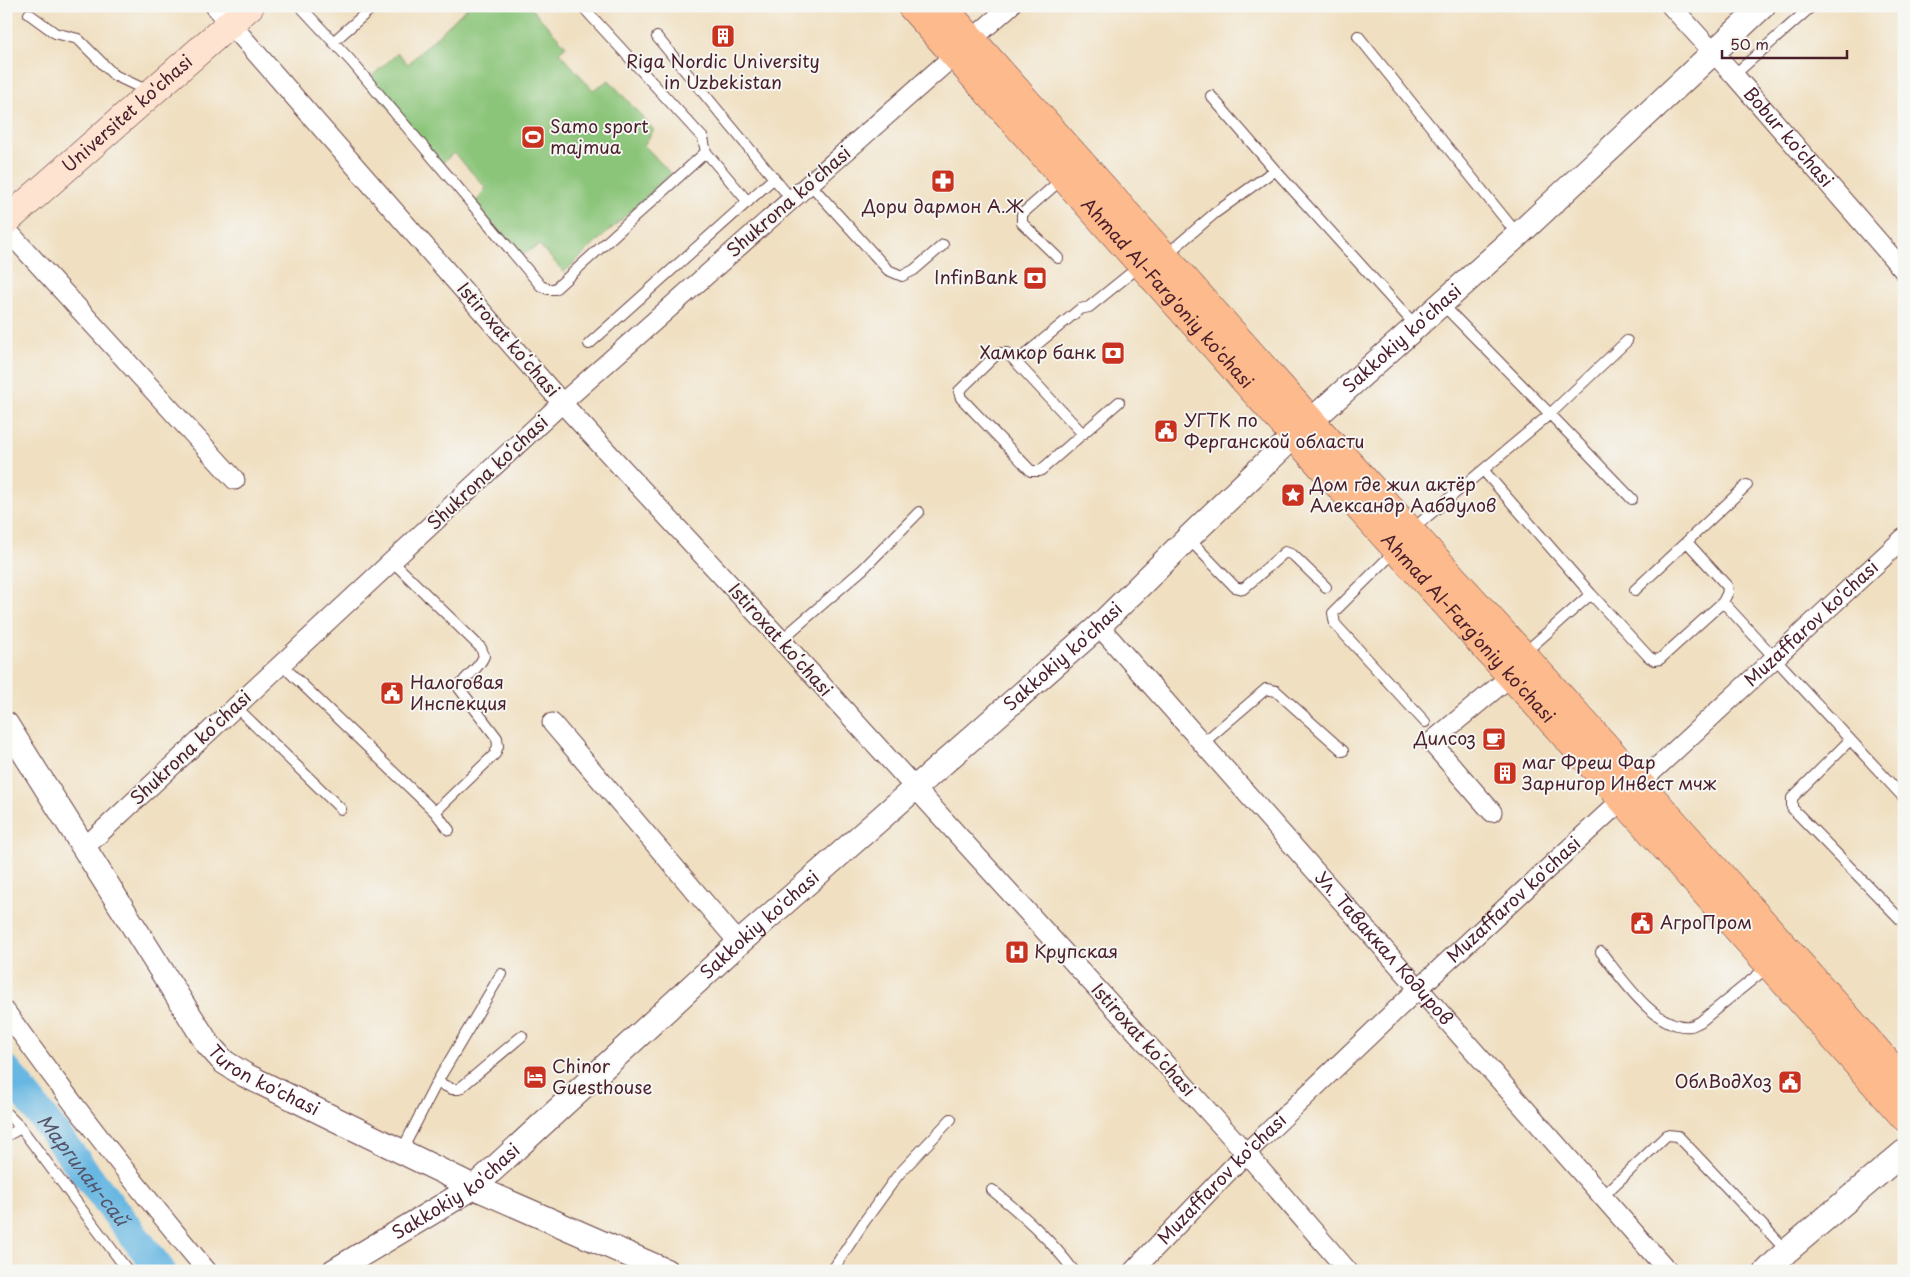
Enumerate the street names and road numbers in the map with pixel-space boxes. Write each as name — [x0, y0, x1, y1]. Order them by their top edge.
street label: Universitet ko'chasi — [55, 48, 198, 178]
street label: Bobur ko'chasi — [1738, 80, 1841, 193]
street label: Shukrona koʻchasi — [720, 139, 856, 263]
street label: Ahmad Al-Farg'oniy ko'chasi — [1076, 191, 1261, 394]
street label: Istiroxat koʻchasi — [451, 276, 567, 402]
street label: Sakkokiy ko'chasi — [1336, 277, 1467, 398]
street label: Shukrona koʻchasi — [420, 408, 554, 535]
street label: Ahmad Al-Farg'oniy ko'chasi — [1376, 526, 1562, 728]
street label: Muzaffarov ko'chasi — [1737, 553, 1884, 692]
street label: Istiroxat koʻchasi — [723, 576, 840, 702]
street label: Sakkokiy ko'chasi — [997, 595, 1128, 716]
street label: Shukrona koʻchasi — [123, 683, 257, 810]
street label: Muzaffarov ko'chasi — [1440, 829, 1586, 968]
street label: Sakkokiy ko'chasi — [693, 863, 825, 985]
street label: Ул. Таваккал Кодиров — [1309, 865, 1460, 1030]
street label: Istiroxat koʻchasi — [1086, 976, 1203, 1102]
street label: Turon ko'chasi — [202, 1038, 325, 1121]
street label: Muzaffarov ko'chasi — [1150, 1106, 1292, 1250]
street label: Sakkokiy ko'chasi — [386, 1136, 525, 1245]

